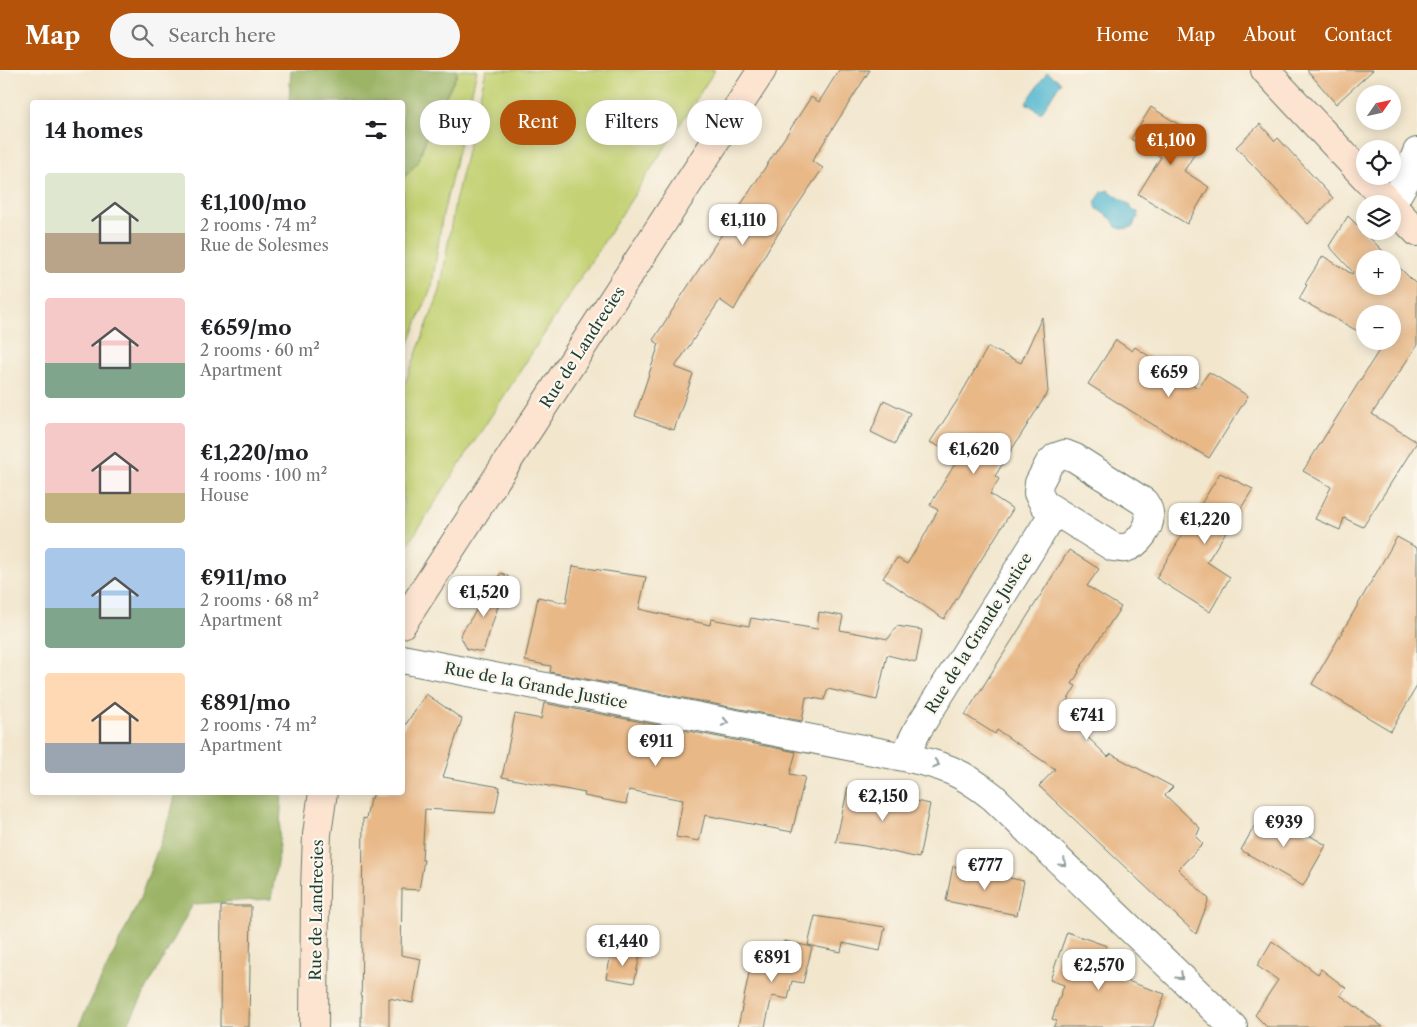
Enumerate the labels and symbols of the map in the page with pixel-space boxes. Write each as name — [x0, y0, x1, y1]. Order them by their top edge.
north arrow — [1356, 85, 1401, 130]
pin: €1,100 — [1130, 124, 1212, 166]
pin: €1,110 — [702, 204, 784, 246]
street label: Rue de Landrecies — [535, 282, 629, 412]
pin: €659 — [1139, 356, 1199, 398]
pin: €1,620 — [933, 432, 1015, 475]
pin: €1,220 — [1164, 502, 1246, 545]
street label: Rue de la Grande Justice — [920, 549, 1036, 717]
pin: €1,520 — [443, 576, 525, 618]
street label: Rue de la Grande Justice — [443, 657, 629, 713]
pin: €741 — [1057, 698, 1117, 741]
one-way arrow — [721, 716, 730, 727]
pin: €911 — [626, 724, 686, 767]
one-way arrow — [931, 759, 940, 769]
pin: €2,150 — [842, 780, 924, 822]
pin: €939 — [1254, 806, 1314, 848]
street label: Rue de Landrecies — [305, 839, 327, 981]
pin: €777 — [955, 848, 1015, 891]
one-way arrow — [1057, 857, 1066, 866]
pin: €1,440 — [582, 924, 664, 967]
pin: €891 — [742, 940, 802, 983]
pin: €2,570 — [1058, 948, 1140, 991]
one-way arrow — [1174, 970, 1183, 979]

